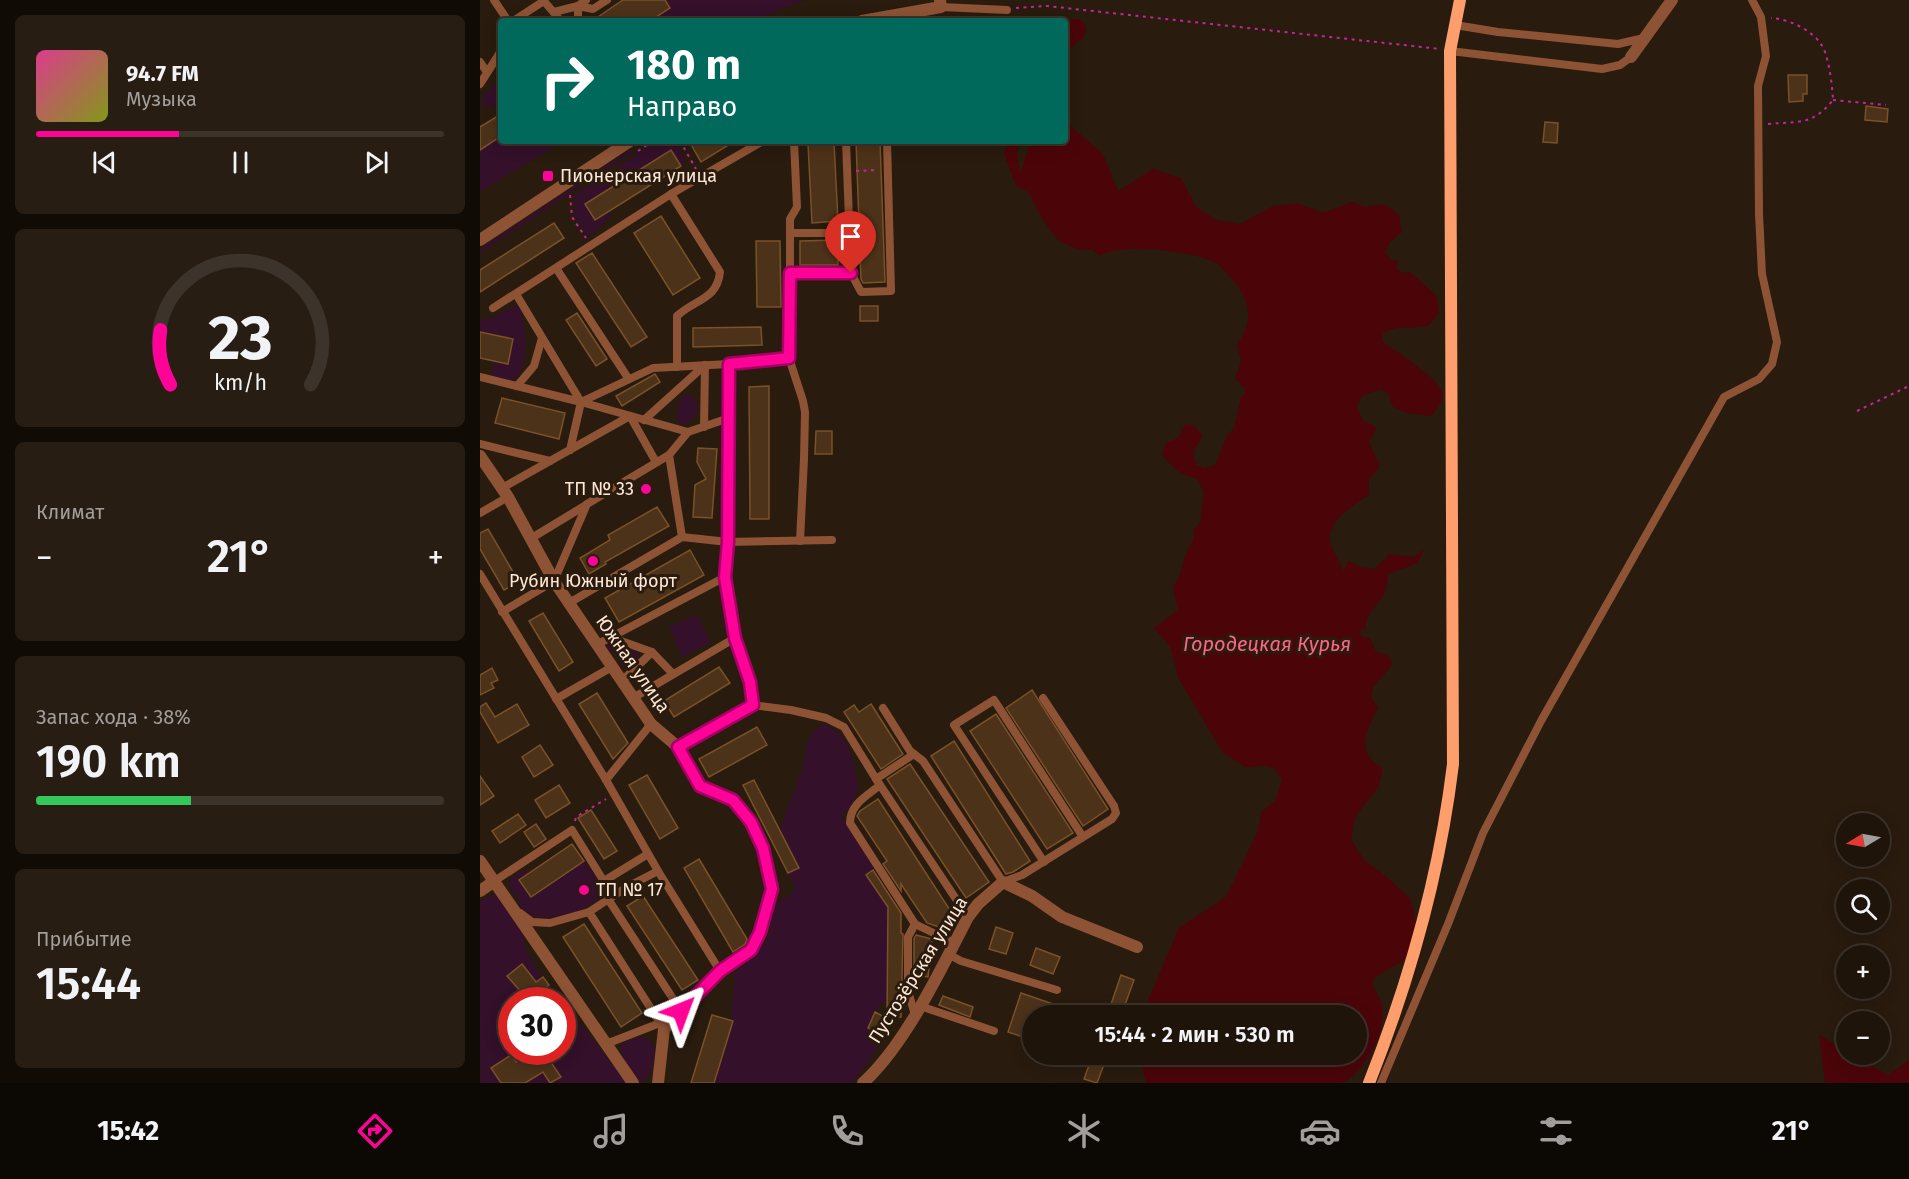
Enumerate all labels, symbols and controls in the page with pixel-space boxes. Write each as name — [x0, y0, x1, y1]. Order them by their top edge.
text: 180 m — [627, 40, 741, 90]
icon: right — [528, 42, 606, 120]
text: 94.7 FM — [126, 60, 199, 87]
text: Музыка — [126, 87, 197, 111]
text: Направо — [627, 91, 737, 123]
icon: previous — [88, 146, 121, 179]
icon: pause — [224, 146, 257, 179]
icon: next — [360, 146, 393, 179]
place label: Пионерская улица — [560, 165, 717, 187]
marker: Пионерская улица — [541, 169, 555, 183]
pin — [825, 211, 876, 273]
icon: arrive — [834, 220, 867, 253]
text: 23 — [208, 301, 272, 376]
text: km/h — [213, 370, 267, 396]
place label: ТП № 33 — [565, 478, 634, 500]
marker: ТП № 33 — [639, 482, 653, 496]
text: Климат — [36, 500, 104, 524]
text: 21° — [207, 530, 273, 584]
text: − — [36, 538, 53, 578]
text: + — [428, 538, 444, 578]
marker: Рубин Южный форт — [586, 554, 600, 568]
place label: Рубин Южный форт — [509, 570, 678, 592]
street label: Южная улица — [591, 611, 675, 717]
water label: Городецкая Курья — [1183, 632, 1351, 656]
text: Запас хода · 38% — [36, 705, 191, 729]
text: 190 km — [36, 735, 181, 789]
north arrow — [1836, 813, 1890, 867]
map controls — [1836, 813, 1890, 1065]
place label: ТП № 17 — [596, 879, 663, 901]
button: search — [1836, 879, 1890, 933]
marker: ТП № 17 — [577, 883, 591, 897]
street label: Пустозёрская улица — [864, 893, 972, 1047]
text: Прибытие — [36, 927, 132, 951]
button: + — [1836, 945, 1890, 999]
text: 15:44 — [36, 957, 141, 1011]
position arrow — [649, 979, 713, 1043]
speed limit sign: 30 — [498, 987, 576, 1065]
button: − — [1836, 1011, 1890, 1065]
text: 15:44 · 2 мин · 530 m — [1094, 1021, 1295, 1048]
icon: directions — [354, 1110, 396, 1152]
icon: music — [590, 1110, 632, 1152]
icon: phone — [826, 1110, 868, 1152]
icon: climate — [1063, 1110, 1105, 1152]
icon: car — [1299, 1110, 1341, 1152]
icon: filters — [1535, 1110, 1577, 1152]
text: 15:42 — [97, 1115, 159, 1147]
text: 21° — [1772, 1115, 1812, 1147]

